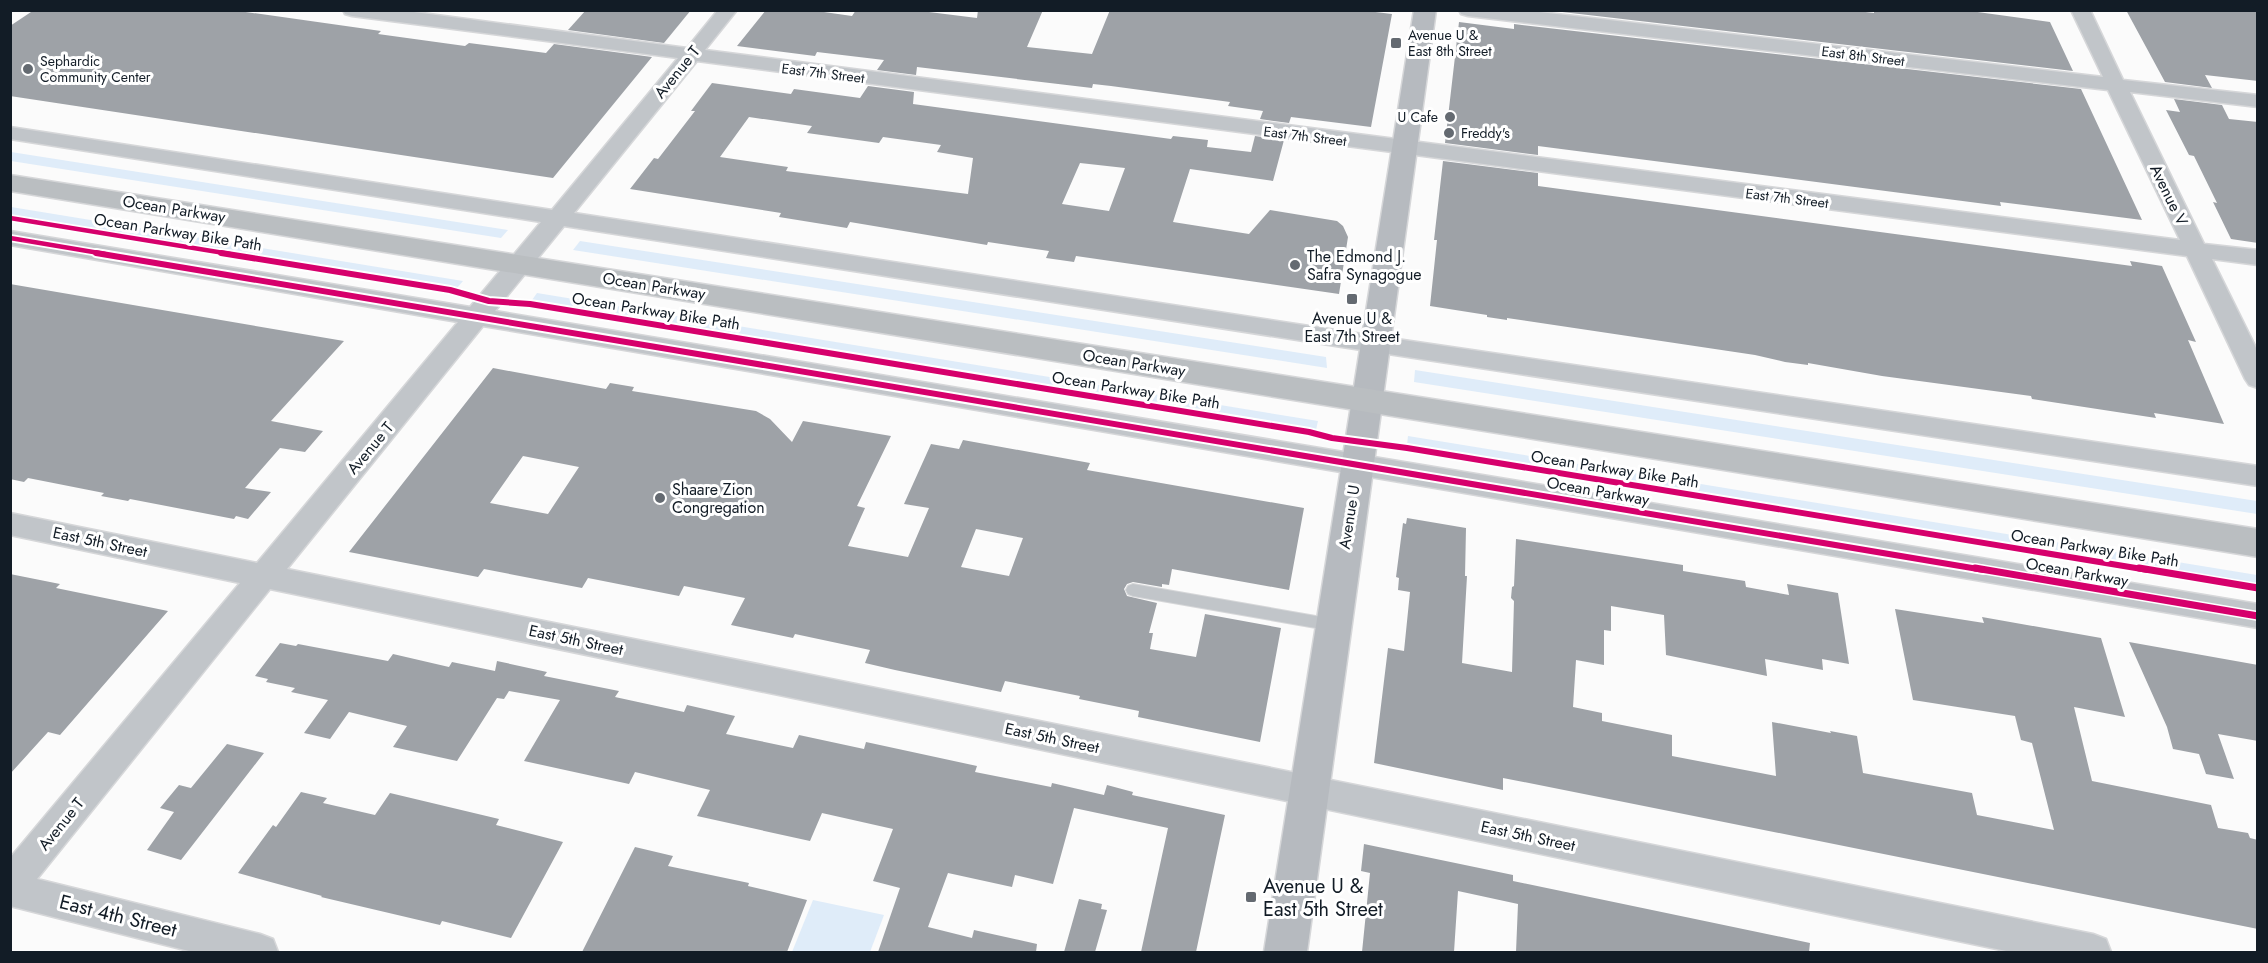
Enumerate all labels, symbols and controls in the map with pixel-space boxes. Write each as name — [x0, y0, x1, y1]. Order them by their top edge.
place label: Avenue U & East 8th Street — [1408, 25, 1492, 61]
marker: Avenue U & East 8th Street — [1389, 36, 1403, 50]
street label: Avenue T — [649, 40, 706, 103]
street label: East 8th Street — [1820, 41, 1906, 71]
place label: Sephardic Community Center — [40, 51, 151, 87]
street label: East 7th Street — [780, 58, 866, 88]
marker: Sephardic Community Center — [21, 62, 35, 76]
place label: U Cafe — [1397, 107, 1438, 127]
marker: U Cafe — [1443, 110, 1457, 124]
street label: East 7th Street — [1262, 121, 1348, 151]
place label: Freddy's — [1461, 123, 1510, 143]
marker: Freddy's — [1442, 126, 1456, 140]
street label: Avenue V — [2144, 161, 2194, 230]
street label: East 7th Street — [1744, 183, 1830, 213]
street label: Ocean Parkway — [121, 190, 228, 229]
street label: Ocean Parkway Bike Path — [92, 207, 264, 257]
place label: The Edmond J. Safra Synagogue — [1307, 245, 1422, 286]
marker: The Edmond J. Safra Synagogue — [1288, 258, 1302, 272]
street label: Ocean Parkway — [601, 267, 708, 306]
street label: Ocean Parkway Bike Path — [570, 286, 742, 336]
marker: Avenue U & East 7th Street — [1345, 292, 1359, 306]
place label: Avenue U & East 7th Street — [1304, 307, 1400, 348]
street label: Ocean Parkway — [1081, 344, 1188, 383]
street label: Ocean Parkway Bike Path — [1050, 365, 1222, 415]
street label: Avenue T — [341, 416, 399, 479]
street label: Ocean Parkway Bike Path — [1530, 446, 1700, 492]
street label: Ocean Parkway — [1545, 473, 1651, 509]
place label: Shaare Zion Congregation — [672, 478, 765, 519]
street label: Avenue U — [1333, 483, 1365, 551]
marker: Shaare Zion Congregation — [653, 491, 667, 505]
street label: East 5th Street — [51, 521, 149, 563]
street label: Ocean Parkway Bike Path — [2010, 525, 2180, 571]
street label: Ocean Parkway — [2024, 554, 2130, 590]
street label: East 5th Street — [527, 619, 625, 661]
street label: East 5th Street — [1003, 717, 1101, 759]
street label: Avenue T — [33, 792, 90, 855]
street label: East 5th Street — [1479, 815, 1577, 857]
place label: Avenue U & East 5th Street — [1263, 872, 1383, 924]
street label: East 4th Street — [56, 887, 180, 945]
marker: Avenue U & East 5th Street — [1244, 890, 1258, 904]

